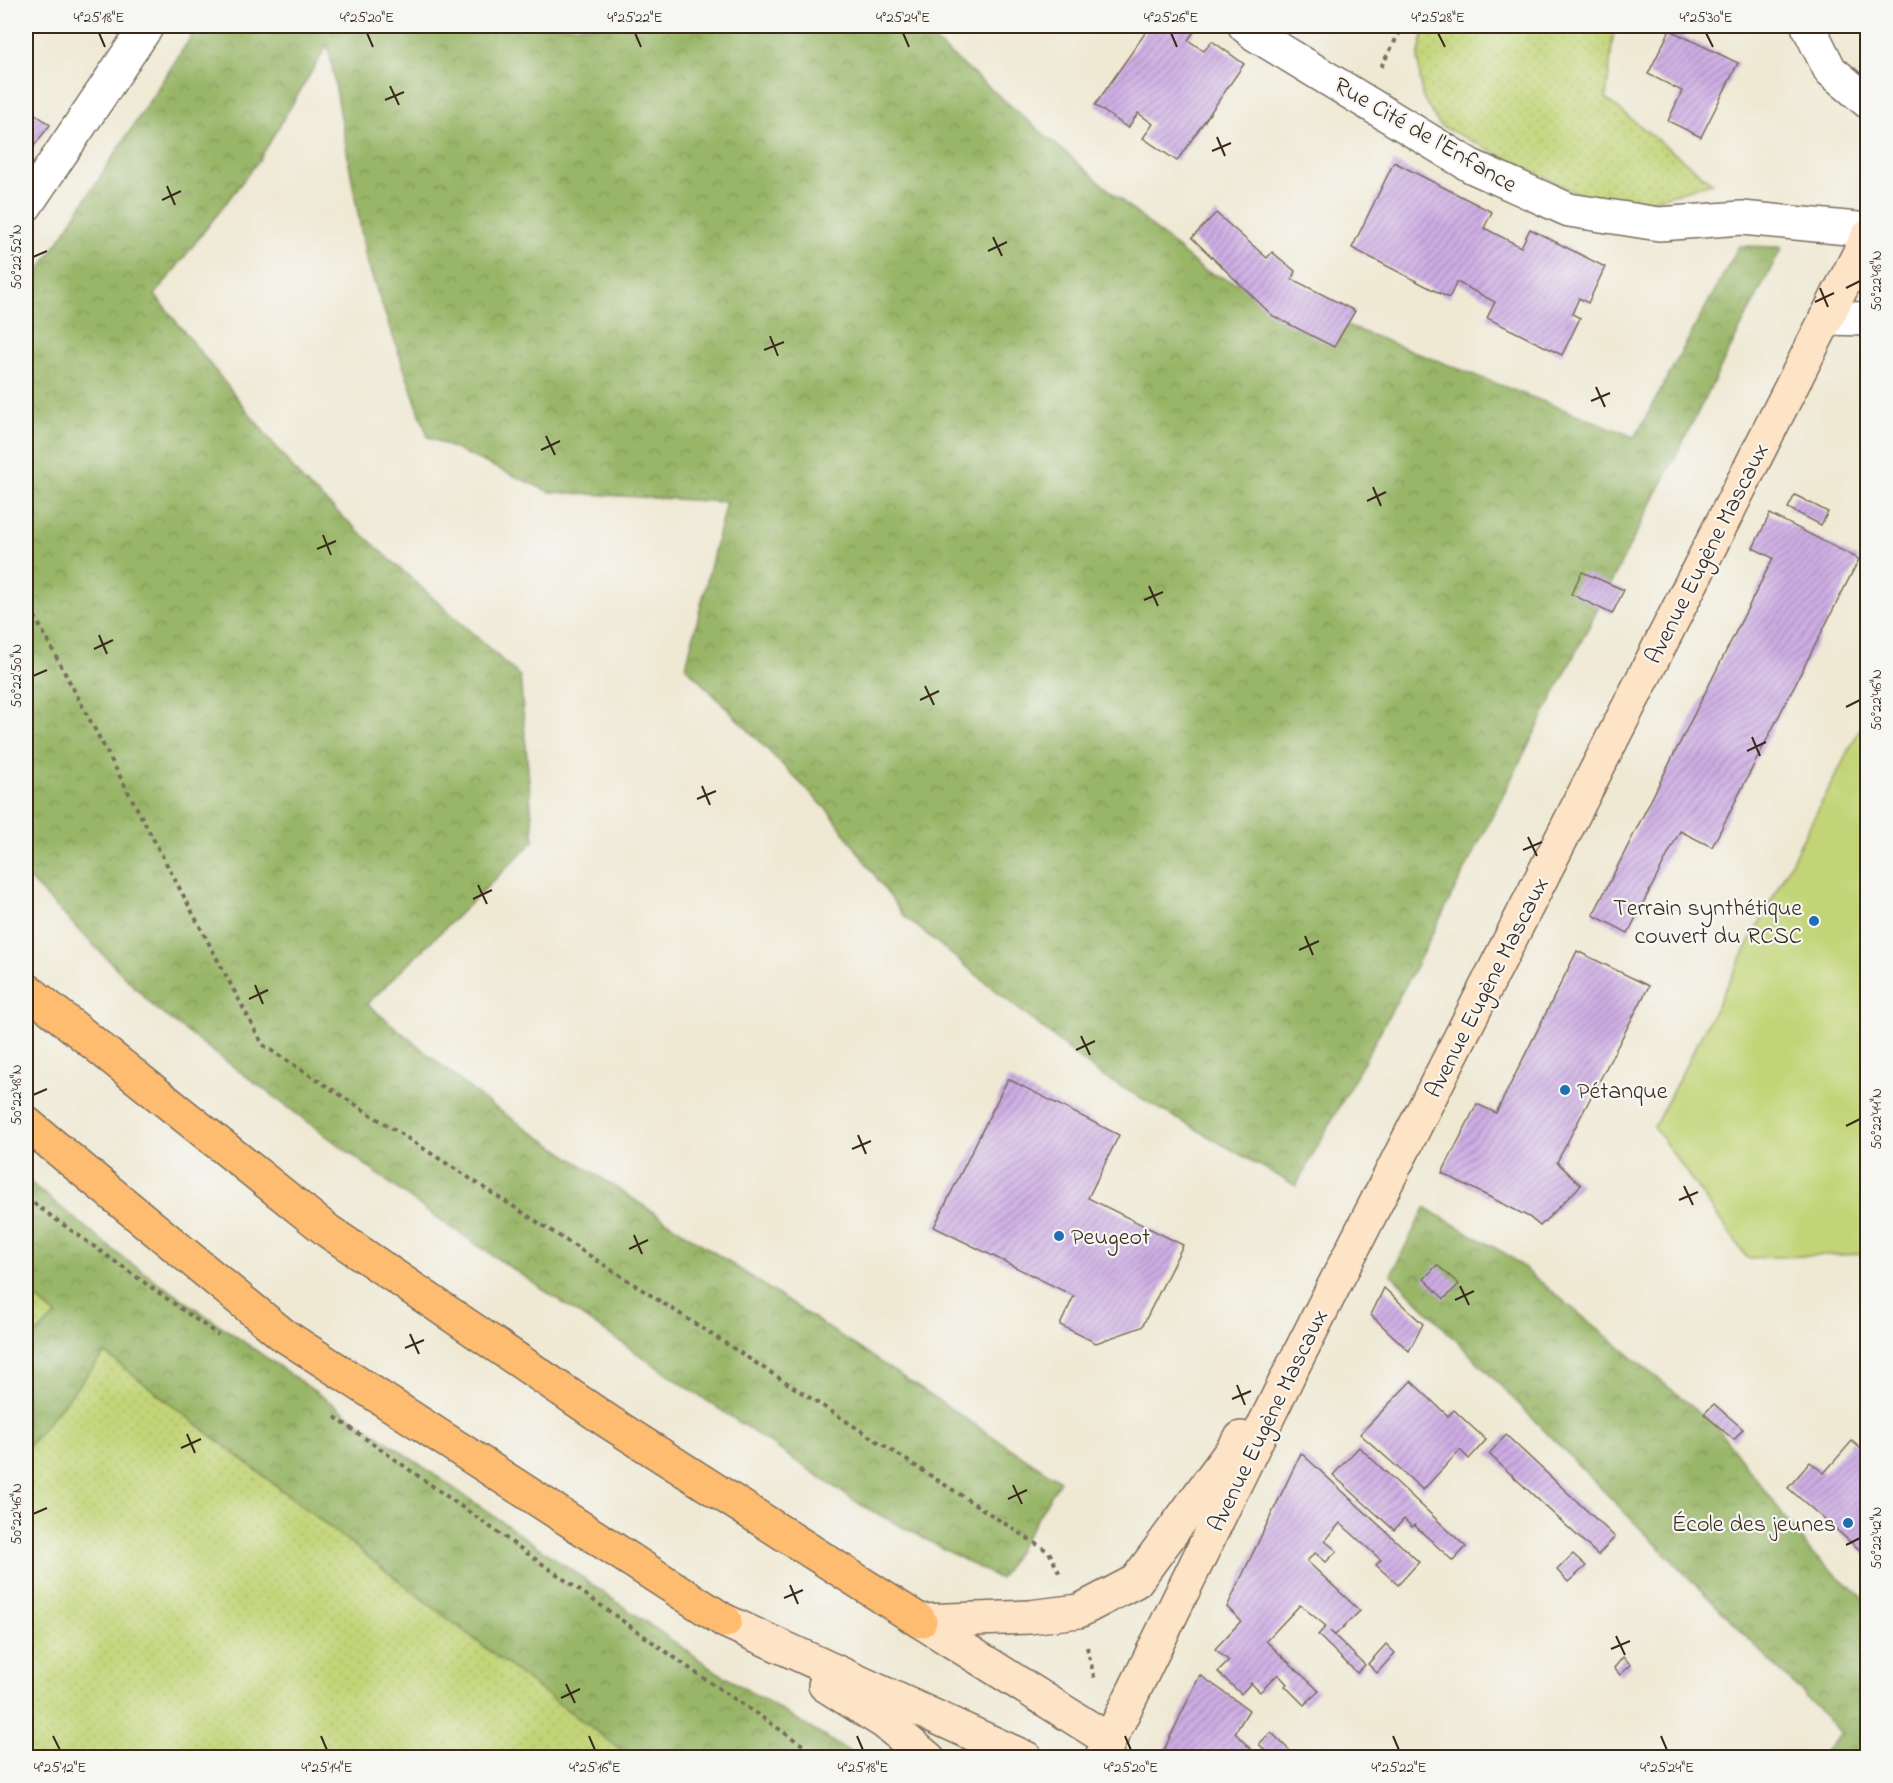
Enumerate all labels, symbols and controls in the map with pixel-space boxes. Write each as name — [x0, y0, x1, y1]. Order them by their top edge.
text: 4°25'18"E — [74, 7, 124, 29]
text: 4°25'20"E — [340, 7, 394, 29]
text: 4°25'22"E — [607, 7, 663, 29]
text: 4°25'24"E — [876, 7, 930, 29]
text: 4°25'26"E — [1144, 7, 1198, 29]
text: 4°25'28"E — [1411, 7, 1465, 29]
text: 4°25'30"E — [1679, 7, 1733, 29]
street label: Rue Cité de l'Enfance — [1327, 69, 1523, 203]
text: 50°22'52"N — [6, 224, 28, 290]
text: 50°22'48"N — [1866, 250, 1888, 312]
street label: Avenue Eugène Mascaux — [1637, 438, 1779, 671]
text: 50°22'50"N — [6, 644, 28, 708]
text: 50°22'46"N — [1866, 669, 1888, 731]
street label: Avenue Eugène Mascaux — [1417, 872, 1559, 1105]
place label: Terrain synthétique couvert du RCSC — [1613, 892, 1802, 955]
marker: Terrain synthétique couvert du RCSC — [1807, 914, 1821, 928]
text: 50°22'48"N — [6, 1064, 28, 1126]
place label: Pétanque — [1577, 1075, 1668, 1110]
marker: Pétanque — [1558, 1083, 1572, 1097]
text: 50°22'44"N — [1866, 1088, 1888, 1150]
place label: Peugeot — [1071, 1221, 1150, 1256]
marker: Peugeot — [1052, 1229, 1066, 1243]
street label: Avenue Eugène Mascaux — [1200, 1304, 1338, 1538]
text: 50°22'46"N — [6, 1483, 28, 1545]
text: 50°22'42"N — [1866, 1507, 1888, 1569]
place label: École des jeunes — [1672, 1508, 1836, 1543]
marker: École des jeunes — [1841, 1516, 1855, 1530]
text: 4°25'12"E — [34, 1757, 86, 1779]
text: 4°25'14"E — [301, 1757, 353, 1779]
text: 4°25'16"E — [569, 1757, 621, 1779]
text: 4°25'18"E — [838, 1757, 888, 1779]
text: 4°25'20"E — [1104, 1757, 1158, 1779]
text: 4°25'22"E — [1371, 1757, 1427, 1779]
text: 4°25'24"E — [1640, 1757, 1694, 1779]

